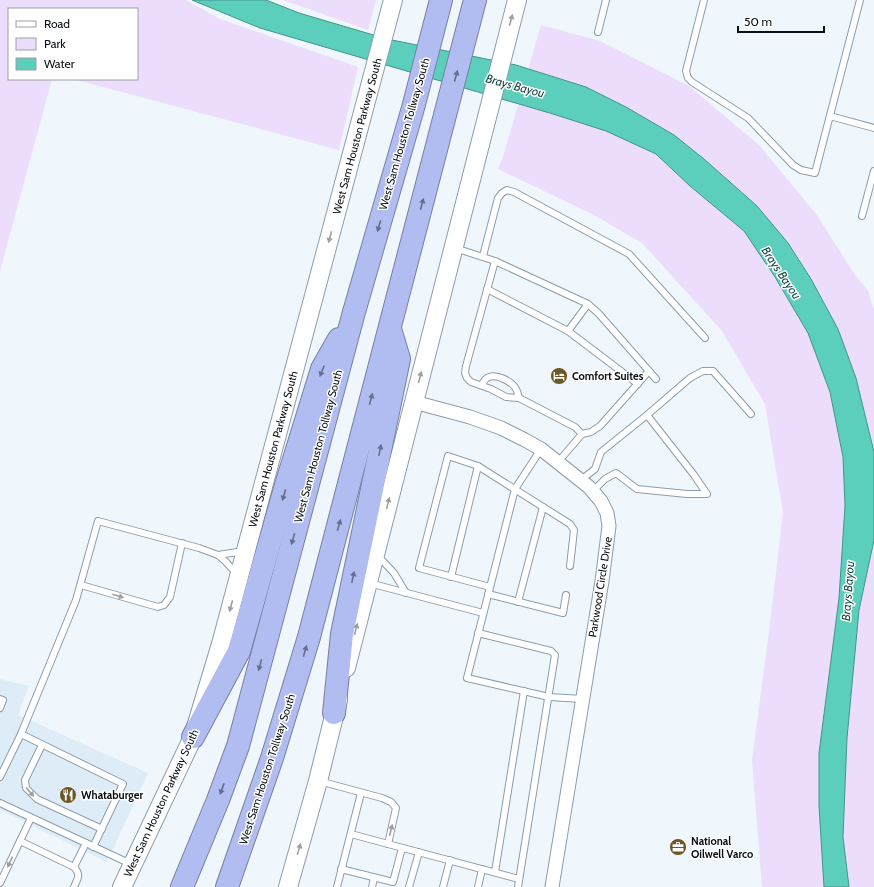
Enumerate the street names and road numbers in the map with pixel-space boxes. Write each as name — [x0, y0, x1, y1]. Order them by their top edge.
street label: West Sam Houston Parkway South — [329, 56, 385, 216]
street label: West Sam Houston Tollway South — [376, 56, 432, 212]
street label: West Sam Houston Tollway South — [291, 368, 345, 524]
street label: West Sam Houston Parkway South — [245, 369, 301, 529]
street label: Parkwood Circle Drive — [585, 535, 615, 638]
street label: West Sam Houston Tollway South — [236, 692, 298, 846]
street label: West Sam Houston Parkway South — [121, 727, 201, 879]

